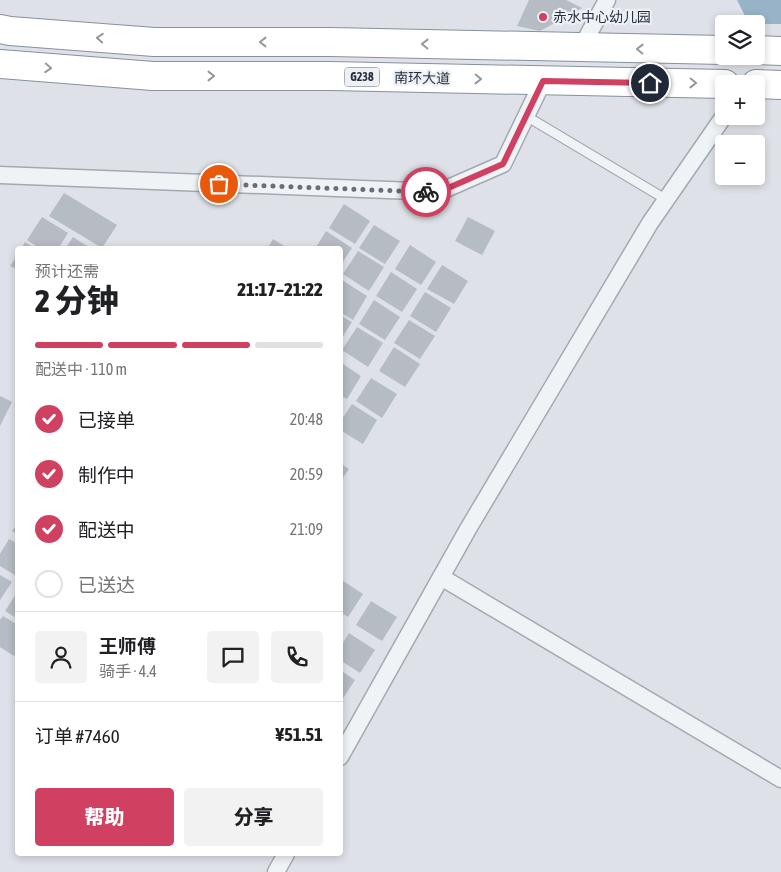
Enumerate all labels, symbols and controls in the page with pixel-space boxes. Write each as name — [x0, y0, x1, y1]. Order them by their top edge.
place label: 赤水中心幼儿园 — [553, 9, 651, 25]
marker: 赤水中心幼儿园 — [537, 11, 549, 23]
map controls — [715, 15, 765, 185]
button: layers — [715, 15, 765, 65]
one-way arrow — [96, 33, 104, 44]
one-way arrow — [258, 37, 266, 47]
one-way arrow — [421, 39, 429, 50]
one-way arrow — [636, 43, 644, 54]
pin — [629, 62, 671, 104]
one-way arrow — [45, 63, 53, 74]
road number: G238 — [344, 68, 380, 86]
icon: home — [636, 69, 664, 97]
street label: 南环大道 — [394, 70, 450, 86]
one-way arrow — [207, 71, 215, 81]
one-way arrow — [474, 74, 482, 84]
button: + — [715, 75, 765, 125]
one-way arrow — [690, 78, 697, 88]
button: − — [715, 135, 765, 185]
pin — [198, 163, 240, 205]
courier — [401, 167, 451, 217]
icon: bag — [205, 170, 233, 198]
icon: bike — [412, 178, 440, 206]
text: 预计还需 — [35, 262, 99, 280]
text: 21:17–21:22 — [237, 278, 323, 300]
text: 2 分钟 — [35, 282, 118, 319]
text: 配送中 · 110 m — [35, 360, 127, 378]
icon: check — [35, 405, 63, 433]
text: 已接单 — [78, 409, 135, 431]
text: 20:48 — [290, 410, 323, 428]
icon: check — [35, 460, 63, 488]
text: 制作中 — [78, 464, 135, 486]
text: 20:59 — [290, 465, 323, 483]
icon: check — [35, 515, 63, 543]
text: 配送中 — [78, 519, 135, 541]
text: 21:09 — [290, 520, 323, 538]
text: 已送达 — [78, 574, 135, 596]
button: person — [35, 631, 87, 683]
button: chat — [207, 631, 259, 683]
button: phone — [271, 631, 323, 683]
text: 王师傅 — [99, 635, 156, 657]
text: 骑手 · 4.4 — [99, 662, 157, 680]
text: ¥51.51 — [275, 723, 323, 745]
text: 订单 #7460 — [35, 725, 120, 747]
button: 帮助 — [35, 788, 174, 846]
button: 分享 — [184, 788, 323, 846]

